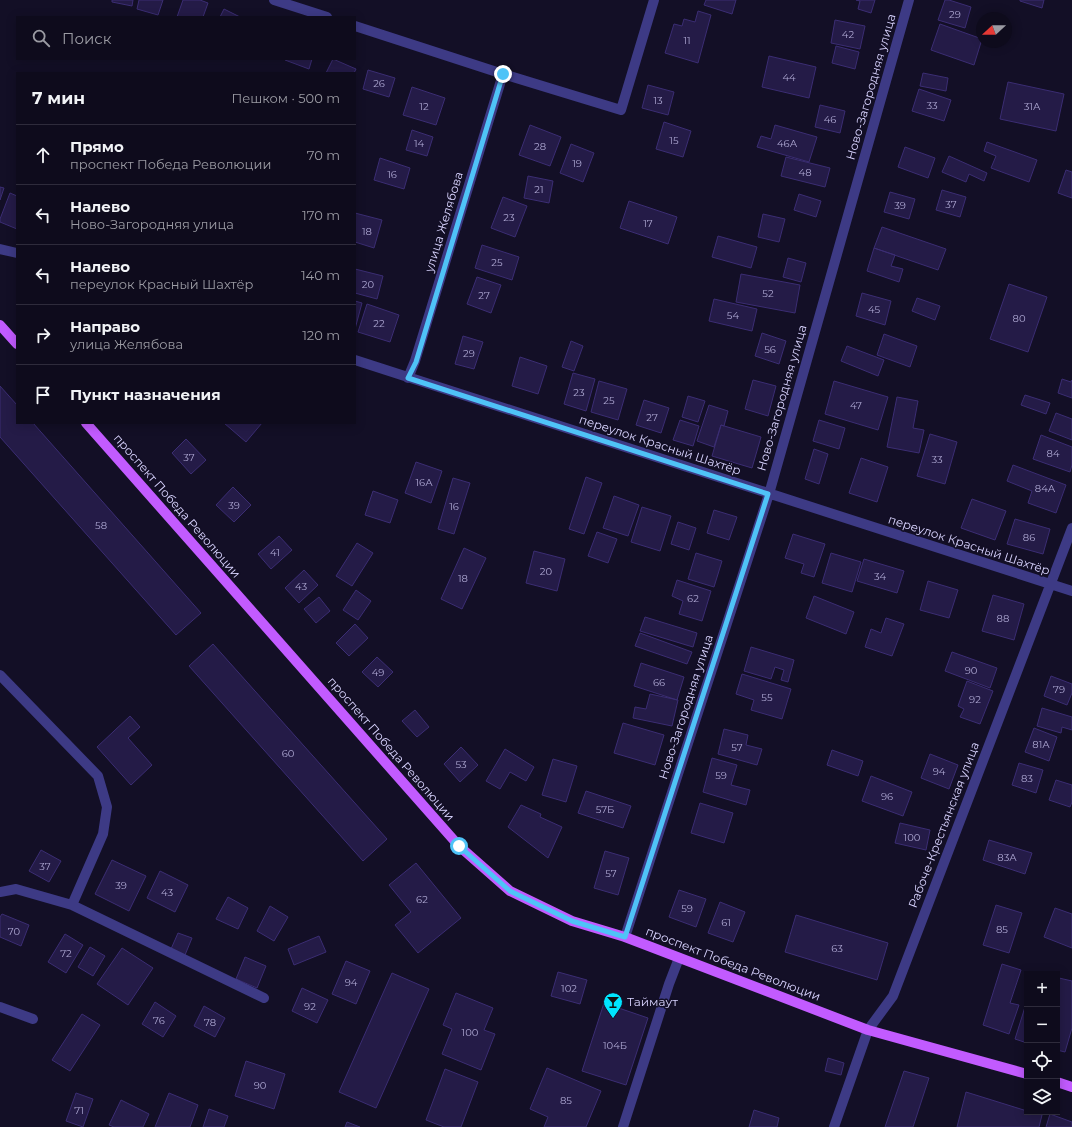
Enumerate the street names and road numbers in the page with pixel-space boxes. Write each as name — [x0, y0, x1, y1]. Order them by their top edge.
street label: Ново-Загородняя улица — [842, 12, 899, 162]
street label: улица Желябова — [421, 170, 466, 275]
street label: Ново-Загородняя улица — [753, 323, 810, 473]
street label: переулок Красный Шахтёр — [577, 411, 743, 478]
street label: проспект Победа Революции — [111, 431, 244, 581]
street label: переулок Красный Шахтёр — [886, 511, 1052, 578]
street label: Ново-Загородняя улица — [655, 633, 716, 781]
street label: проспект Победа Революции — [325, 674, 458, 824]
street label: Рабоче-Крестьянская улица — [905, 740, 982, 910]
street label: проспект Победа Революции — [644, 923, 823, 1004]

